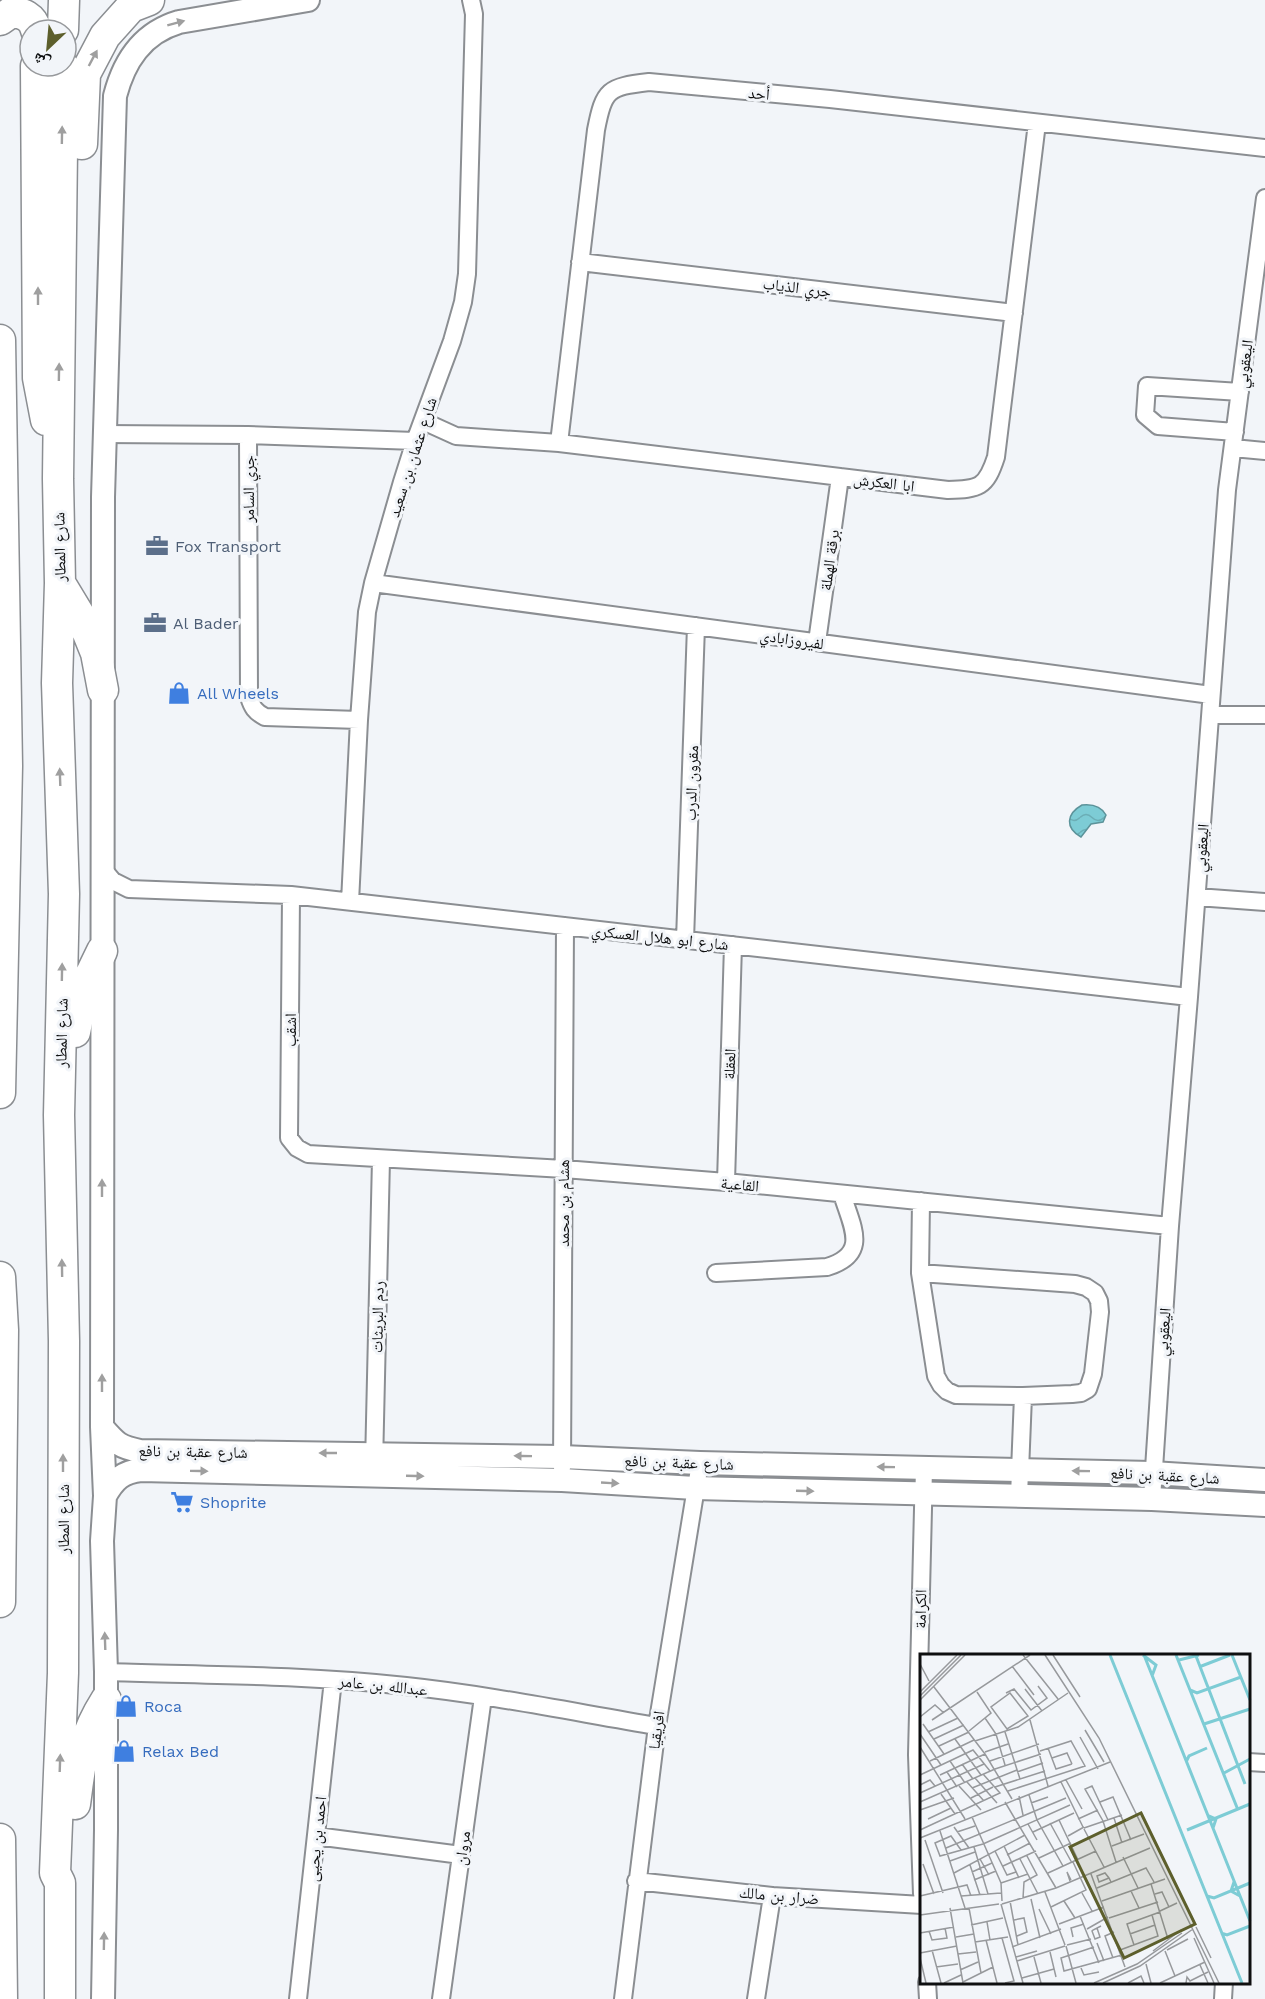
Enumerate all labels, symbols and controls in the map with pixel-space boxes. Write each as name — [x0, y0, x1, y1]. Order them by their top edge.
north arrow — [18, 18, 78, 78]
one-way arrow — [167, 18, 186, 28]
text: ش — [30, 49, 53, 73]
one-way arrow — [88, 49, 98, 66]
street label: أحد — [747, 83, 771, 104]
one-way arrow — [57, 126, 67, 145]
street label: جري الذياب — [761, 274, 832, 304]
one-way arrow — [33, 287, 42, 306]
street label: اليعقوبي — [1232, 339, 1260, 390]
one-way arrow — [55, 363, 64, 382]
street label: شارع عثمان بن سعيد — [384, 395, 442, 520]
street label: جري السامر — [239, 455, 261, 524]
street label: ابا العكرش — [852, 469, 916, 497]
street label: شارع المطار — [49, 512, 71, 583]
street label: برقة الهملة — [816, 528, 843, 592]
office icon: Fox Transport — [144, 533, 170, 559]
place label: Fox Transport — [175, 537, 281, 556]
office icon: Al Bader — [142, 610, 168, 636]
place label: Al Bader — [173, 614, 239, 633]
street label: لفيروزابادي — [758, 626, 825, 656]
shop icon: All Wheels — [166, 680, 192, 706]
place label: All Wheels — [197, 684, 279, 703]
street label: مقرون الدرب — [681, 745, 703, 821]
one-way arrow — [55, 768, 65, 787]
street label: اليعقوبي — [1190, 823, 1216, 873]
street label: شارع ابو هلال العسكري — [590, 921, 730, 957]
one-way arrow — [58, 963, 67, 982]
street label: شارع المطار — [51, 998, 73, 1069]
street label: اشقب — [281, 1013, 300, 1047]
street label: العقلة — [719, 1048, 740, 1080]
street label: هشام بن محمد — [554, 1159, 574, 1247]
street label: القاعية — [720, 1173, 760, 1196]
one-way arrow — [97, 1178, 107, 1197]
one-way arrow — [57, 1258, 67, 1277]
street label: ردم البريثات — [367, 1281, 389, 1353]
street label: اليعقوبي — [1152, 1307, 1178, 1357]
one-way arrow — [97, 1373, 107, 1392]
street label: شارع عقبة بن نافع — [138, 1441, 248, 1463]
one-way arrow — [319, 1448, 338, 1458]
one-way arrow — [513, 1451, 532, 1461]
street label: شارع عقبة بن نافع — [624, 1451, 734, 1475]
one-way arrow — [58, 1453, 68, 1472]
one-way arrow — [876, 1462, 895, 1472]
street label: شارع عقبة بن نافع — [1110, 1463, 1220, 1489]
one-way arrow — [190, 1466, 209, 1476]
one-way arrow — [1071, 1466, 1090, 1476]
one-way arrow — [406, 1471, 425, 1481]
one-way arrow — [601, 1478, 620, 1487]
street label: شارع المطار — [54, 1484, 74, 1555]
one-way arrow — [796, 1486, 815, 1495]
supermarket icon: Shoprite — [169, 1489, 195, 1515]
place label: Shoprite — [200, 1493, 267, 1512]
street label: الكرامة — [911, 1589, 930, 1629]
one-way arrow — [101, 1631, 110, 1650]
inset map — [920, 1654, 1250, 1984]
street label: عبدالله بن عامر — [336, 1671, 428, 1701]
shop icon: Roca — [113, 1693, 139, 1719]
place label: Roca — [144, 1697, 182, 1716]
street label: افريقيا — [644, 1710, 669, 1750]
shop icon: Relax Bed — [111, 1738, 137, 1764]
place label: Relax Bed — [142, 1742, 219, 1761]
one-way arrow — [55, 1753, 64, 1772]
street label: احمد بن يحيى — [303, 1795, 331, 1883]
street label: مروان — [451, 1830, 475, 1867]
street label: ضرار بن مالك — [738, 1883, 820, 1909]
one-way arrow — [99, 1931, 109, 1950]

